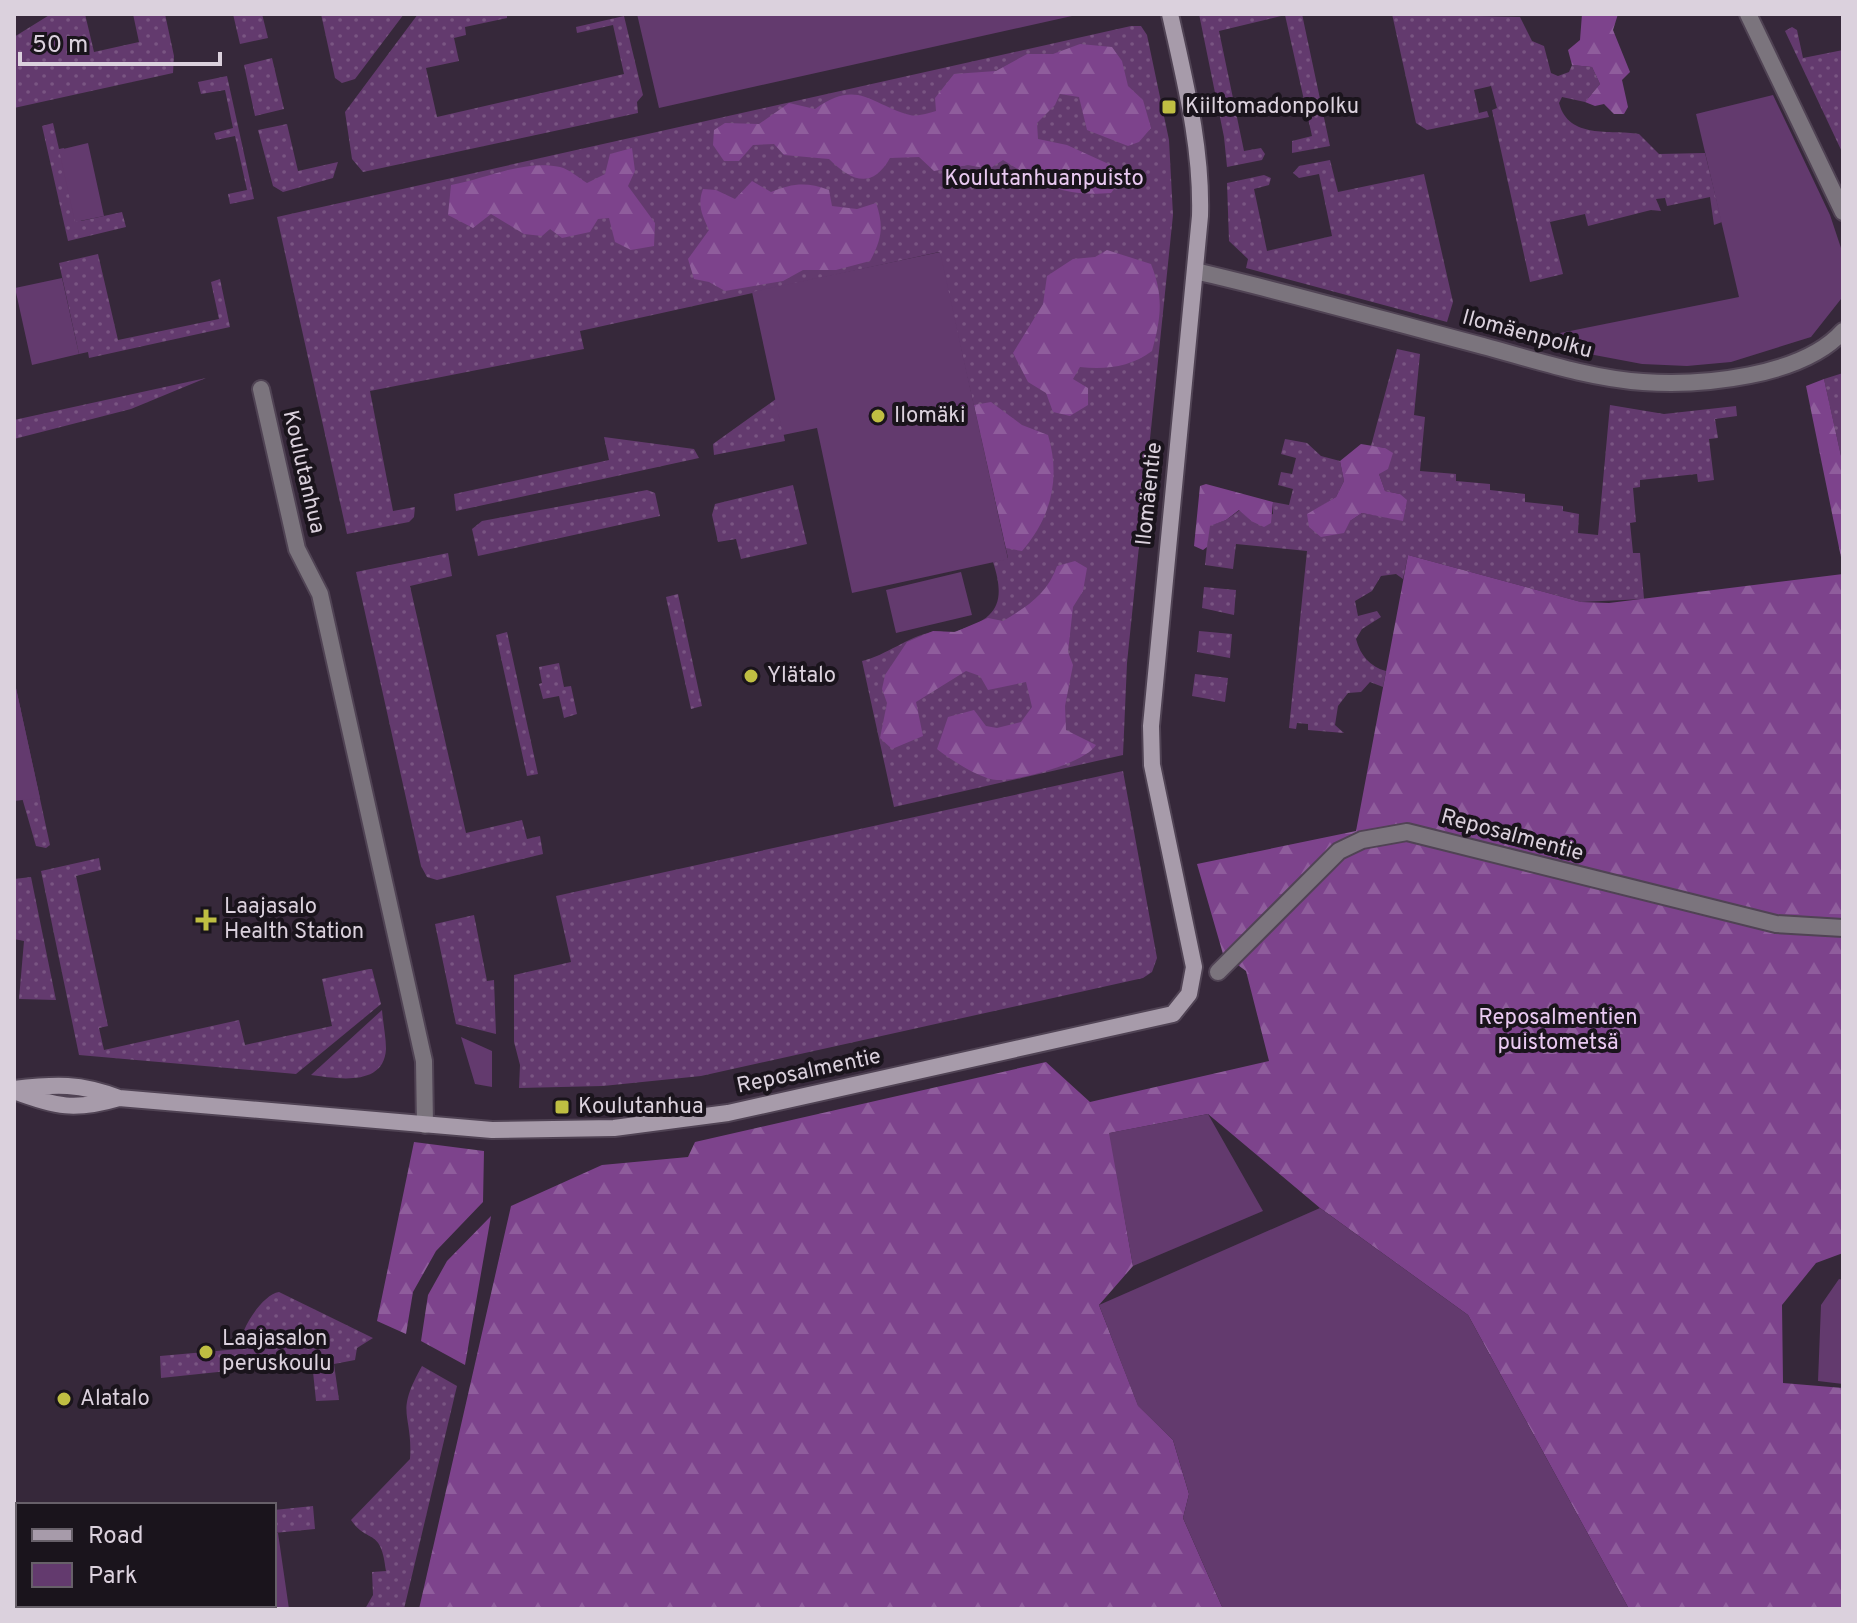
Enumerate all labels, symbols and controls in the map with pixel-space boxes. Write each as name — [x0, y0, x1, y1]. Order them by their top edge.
scale bar — [20, 16, 220, 66]
text: 50 m — [32, 31, 88, 61]
place label: Kiiltomadonpolku — [1185, 94, 1359, 121]
marker: Kiiltomadonpolku — [1160, 98, 1178, 116]
park label: Koulutanhuanpuisto — [944, 166, 1144, 193]
street label: Ilomäenpolku — [1459, 305, 1595, 365]
place label: Ilomäki — [894, 403, 966, 430]
marker: Ilomäki — [869, 407, 887, 425]
street label: Koulutanhua — [276, 408, 330, 536]
street label: Ilomäentie — [1131, 441, 1169, 547]
place label: Ylätalo — [767, 663, 836, 690]
marker: Ylätalo — [742, 667, 760, 685]
street label: Reposalmentie — [1438, 804, 1586, 868]
place label: Laajasalo Health Station — [224, 894, 364, 946]
marker: Laajasalo Health Station — [195, 909, 217, 931]
park label: Reposalmentien puistometsä — [1478, 1005, 1638, 1057]
street label: Reposalmentie — [734, 1044, 884, 1100]
place label: Koulutanhua — [578, 1094, 704, 1121]
marker: Koulutanhua — [553, 1098, 571, 1116]
place label: Laajasalon peruskoulu — [222, 1326, 332, 1378]
marker: Laajasalon peruskoulu — [197, 1343, 215, 1361]
place label: Alatalo — [80, 1386, 150, 1413]
marker: Alatalo — [55, 1390, 73, 1408]
legend — [16, 1503, 276, 1607]
text: Road — [88, 1522, 144, 1552]
text: Park — [88, 1562, 138, 1592]

